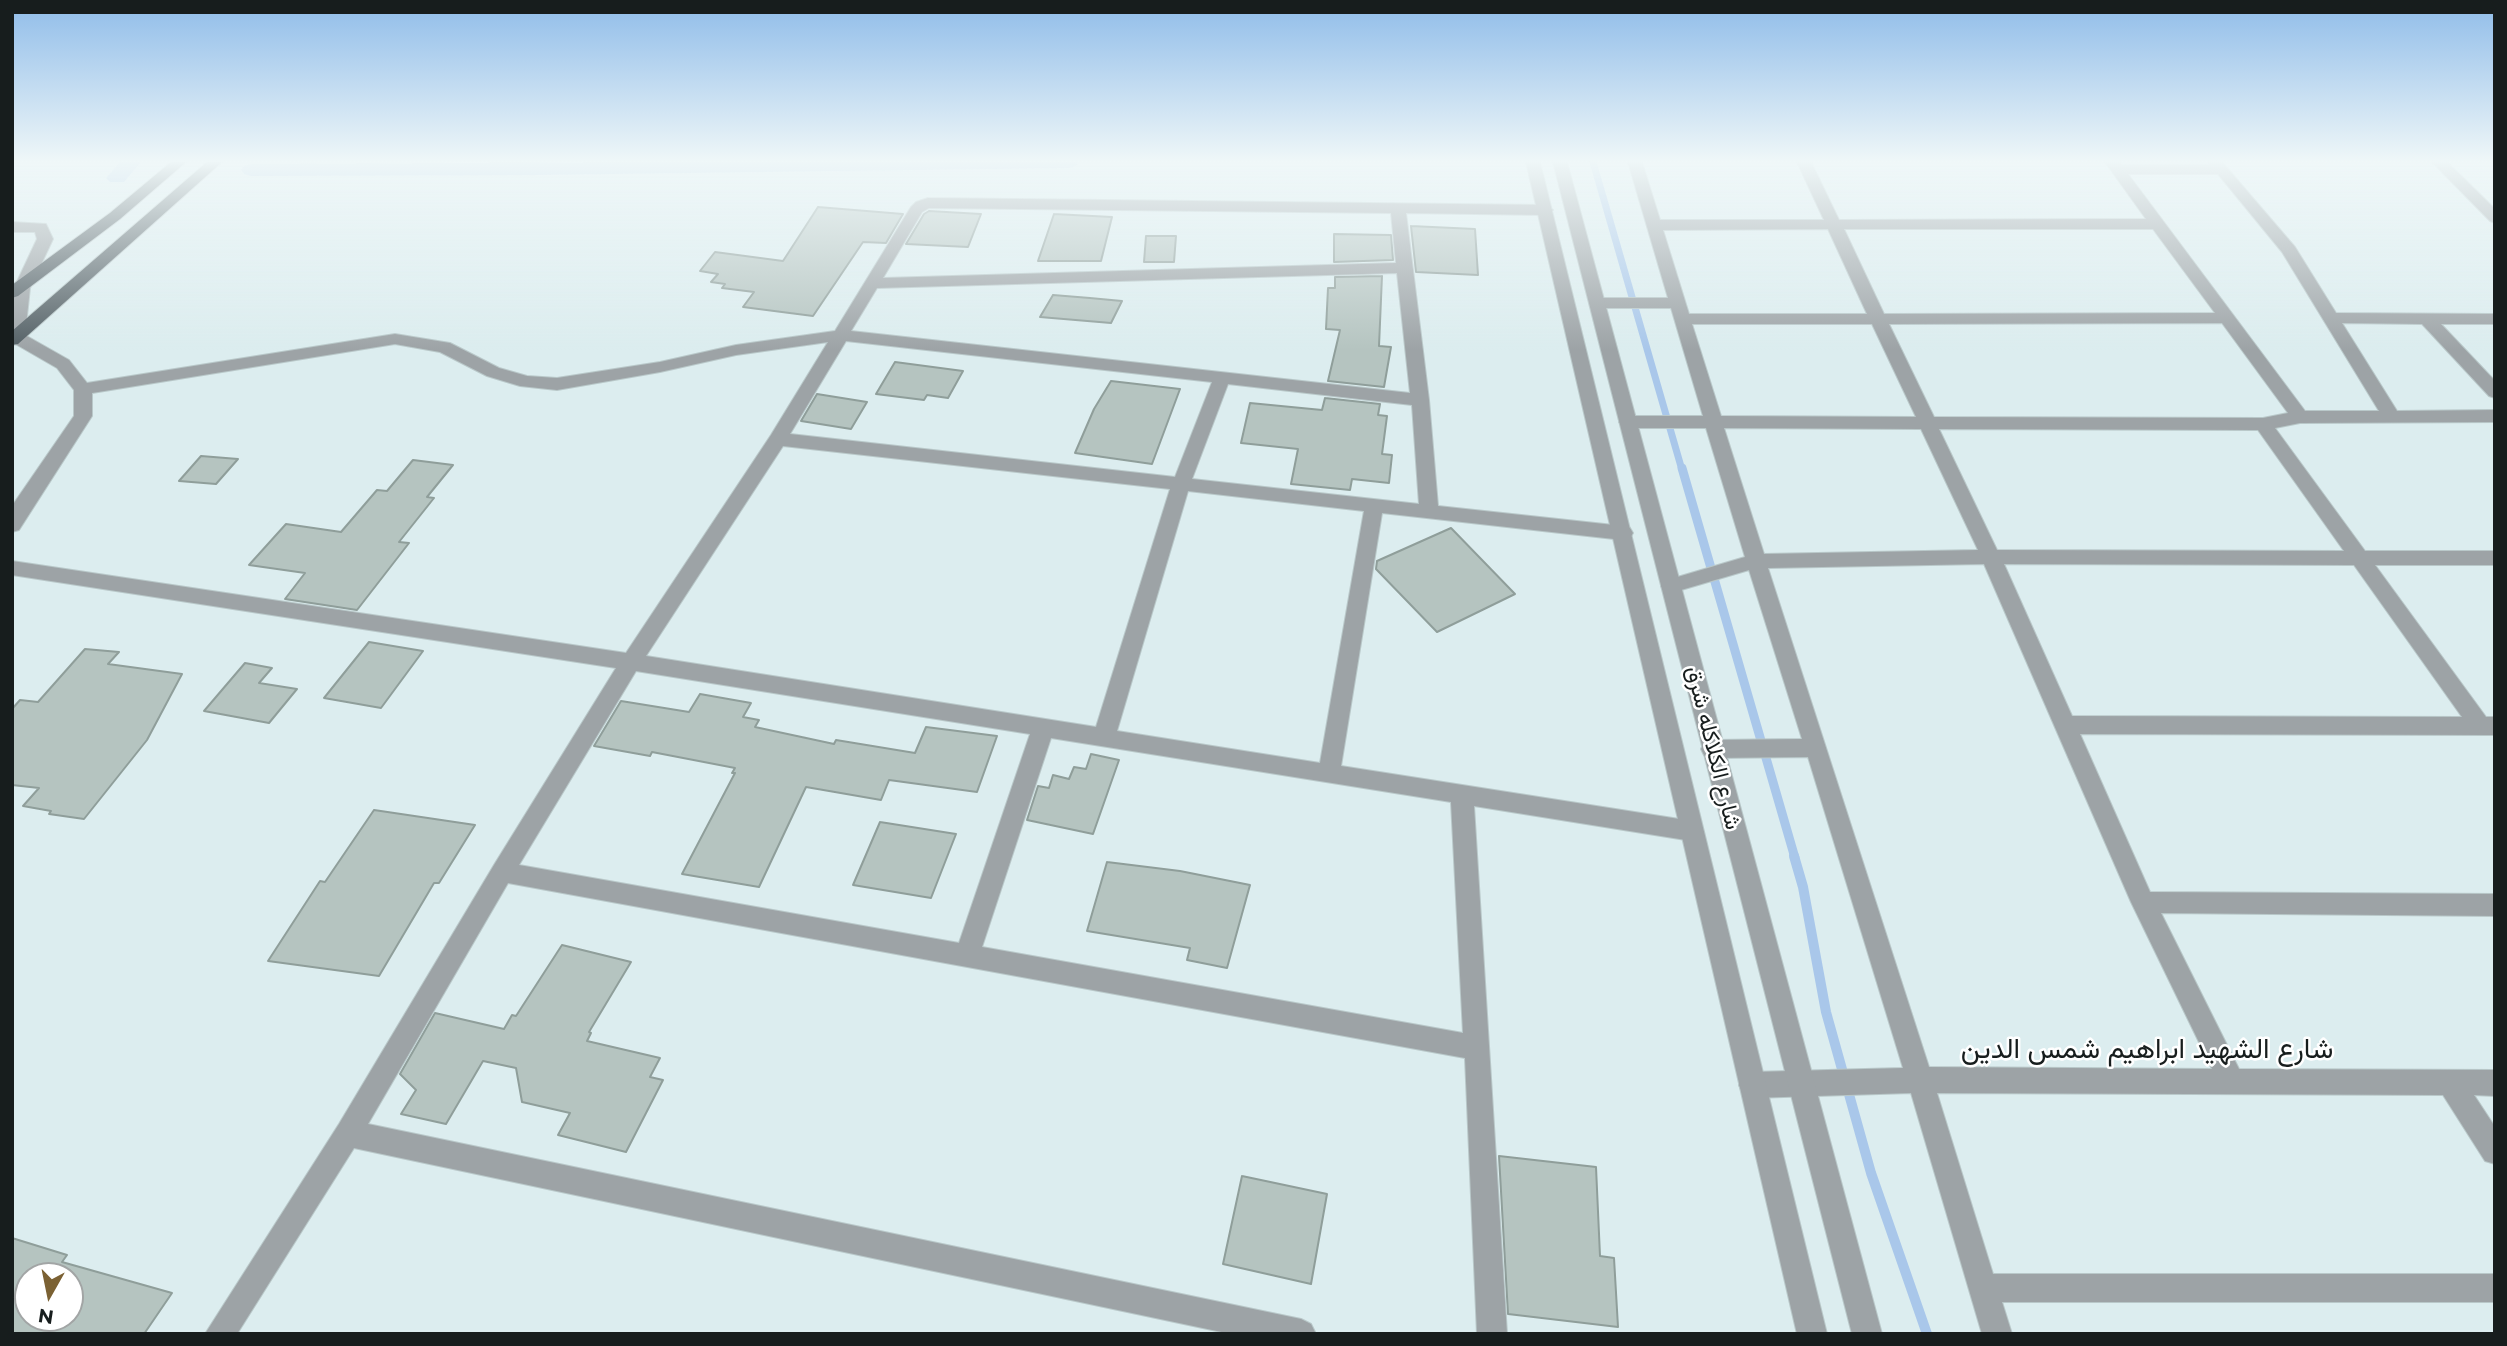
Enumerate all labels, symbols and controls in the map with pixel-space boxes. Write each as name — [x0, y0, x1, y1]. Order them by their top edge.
street label: شارع الكلاكله شرق — [1679, 663, 1747, 833]
street label: شارع الشهيد ابراهيم شمس الدين — [1961, 1033, 2333, 1067]
north arrow — [14, 1262, 84, 1332]
text: N — [37, 1304, 55, 1329]

